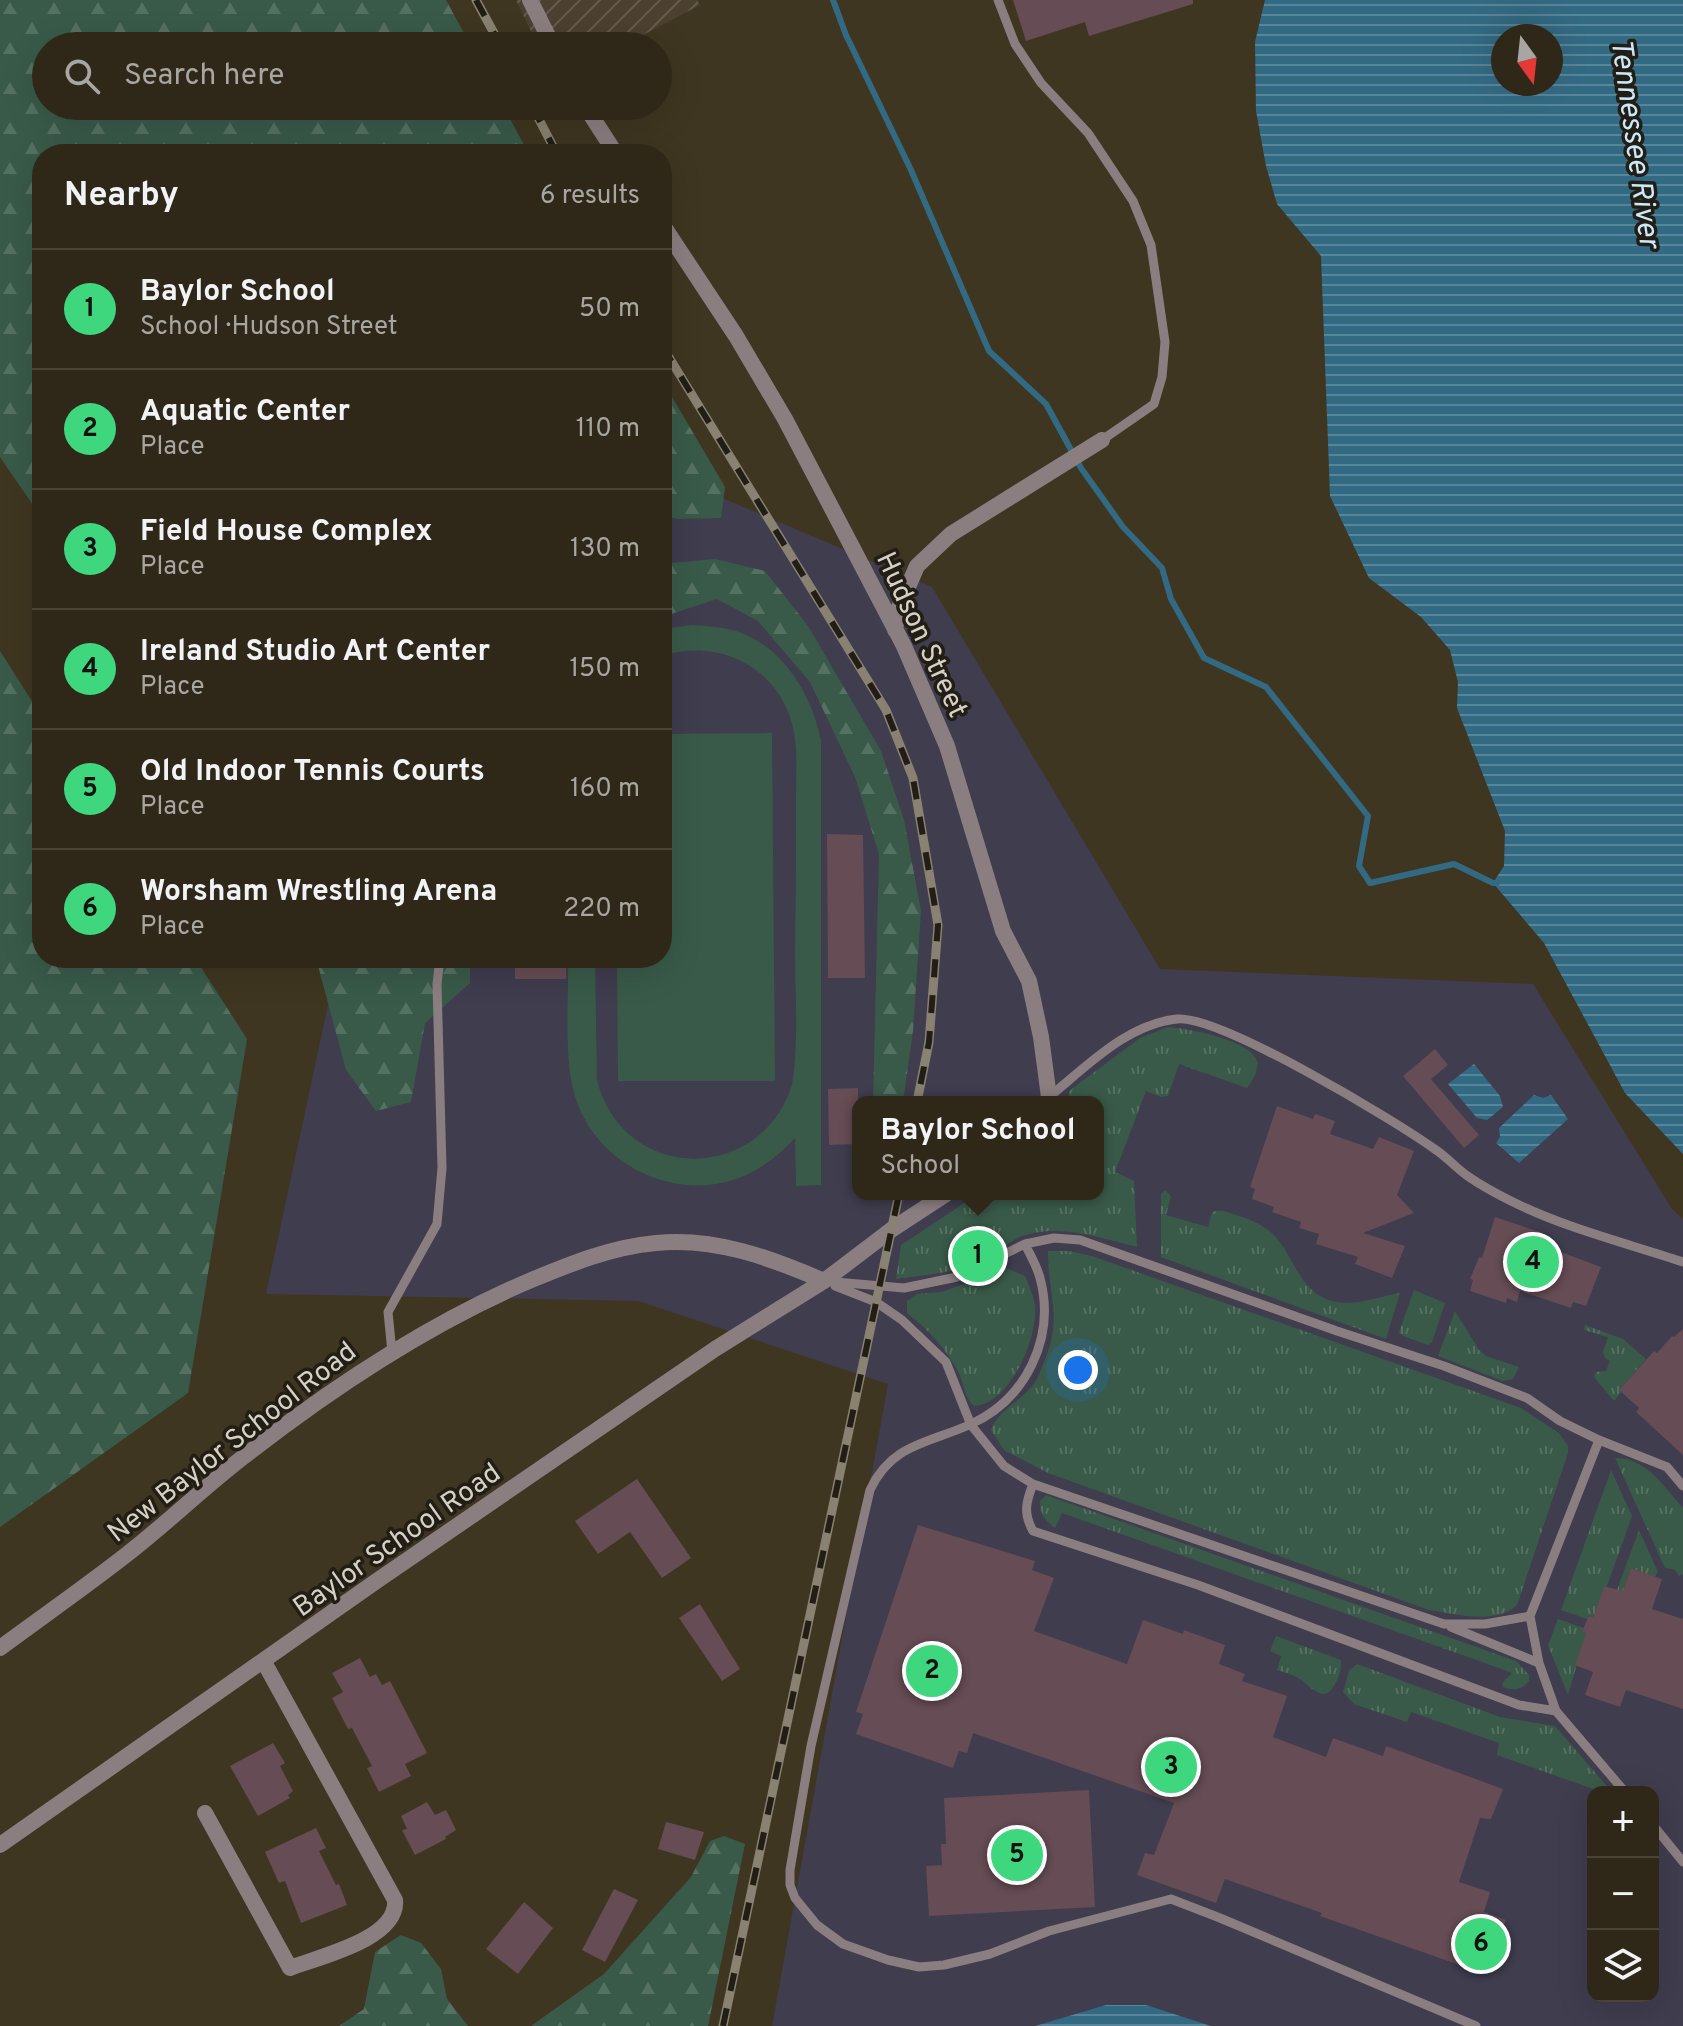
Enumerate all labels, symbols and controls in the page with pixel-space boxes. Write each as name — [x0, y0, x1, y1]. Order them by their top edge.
north arrow — [1491, 24, 1563, 96]
search box — [32, 32, 672, 120]
water label: Tennessee River — [1601, 36, 1667, 253]
icon: search — [60, 54, 104, 98]
text: Search here — [124, 58, 284, 95]
text: Nearby — [64, 175, 179, 218]
text: 6 results — [540, 180, 640, 213]
text: Baylor School — [140, 274, 335, 311]
text: 1 — [85, 293, 95, 326]
text: 50 m — [579, 293, 640, 326]
text: School · Hudson Street — [140, 311, 398, 344]
text: Aquatic Center — [140, 394, 350, 431]
text: 2 — [82, 413, 98, 446]
text: 110 m — [576, 413, 640, 446]
text: Place — [140, 431, 204, 464]
text: Field House Complex — [140, 514, 433, 551]
text: 3 — [82, 533, 98, 566]
text: 130 m — [570, 533, 640, 566]
street label: Hudson Street — [866, 547, 974, 724]
text: Place — [140, 551, 204, 584]
text: Ireland Studio Art Center — [140, 634, 490, 671]
text: 4 — [82, 653, 98, 686]
text: 150 m — [569, 653, 640, 686]
text: Place — [140, 671, 204, 704]
text: Old Indoor Tennis Courts — [140, 754, 485, 791]
text: 5 — [82, 773, 98, 806]
text: 160 m — [570, 773, 640, 806]
text: Place — [140, 791, 204, 824]
text: Worsham Wrestling Arena — [140, 874, 497, 911]
text: 6 — [82, 893, 98, 926]
text: 220 m — [563, 893, 640, 926]
text: Place — [140, 911, 204, 944]
popup — [852, 1096, 1104, 1200]
text: Baylor School — [881, 1113, 1075, 1150]
text: School — [881, 1150, 960, 1183]
pin: 1 — [952, 1226, 1004, 1286]
pin: 4 — [1507, 1232, 1559, 1292]
street label: New Baylor School Road — [101, 1335, 365, 1552]
your location — [1058, 1350, 1098, 1390]
street label: Baylor School Road — [287, 1456, 509, 1627]
pin: 2 — [906, 1641, 958, 1701]
pin: 3 — [1145, 1737, 1197, 1797]
map controls — [1587, 1786, 1659, 2002]
button: + — [1587, 1786, 1659, 1858]
pin: 5 — [991, 1825, 1043, 1885]
button: − — [1587, 1858, 1659, 1930]
pin: 6 — [1455, 1914, 1507, 1974]
button: layers — [1587, 1930, 1659, 2002]

